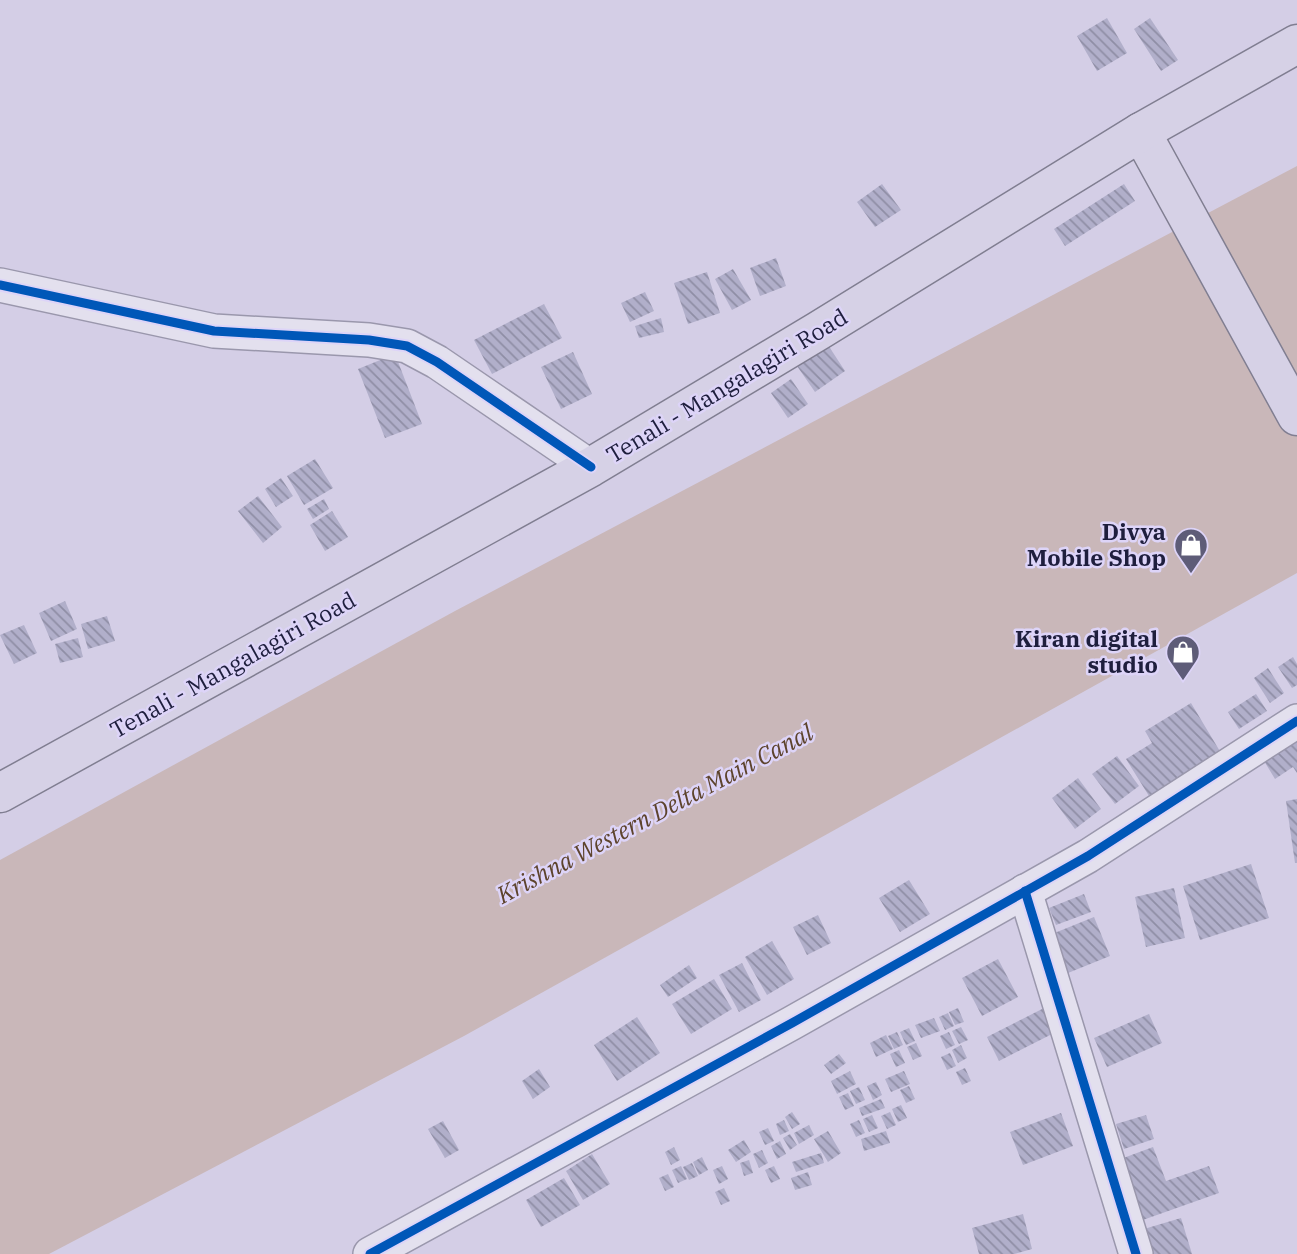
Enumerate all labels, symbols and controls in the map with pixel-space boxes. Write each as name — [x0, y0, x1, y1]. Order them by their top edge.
street label: Tenali - Mangalagiri Road — [600, 301, 853, 469]
place label: Divya Mobile Shop — [1027, 516, 1166, 572]
shop icon: Divya Mobile Shop — [1172, 526, 1210, 575]
street label: Tenali - Mangalagiri Road — [104, 584, 361, 744]
place label: Kiran digital studio — [1015, 623, 1158, 679]
shop icon: Kiran digital studio — [1164, 633, 1202, 682]
water label: Krishna Western Delta Main Canal — [490, 715, 819, 911]

